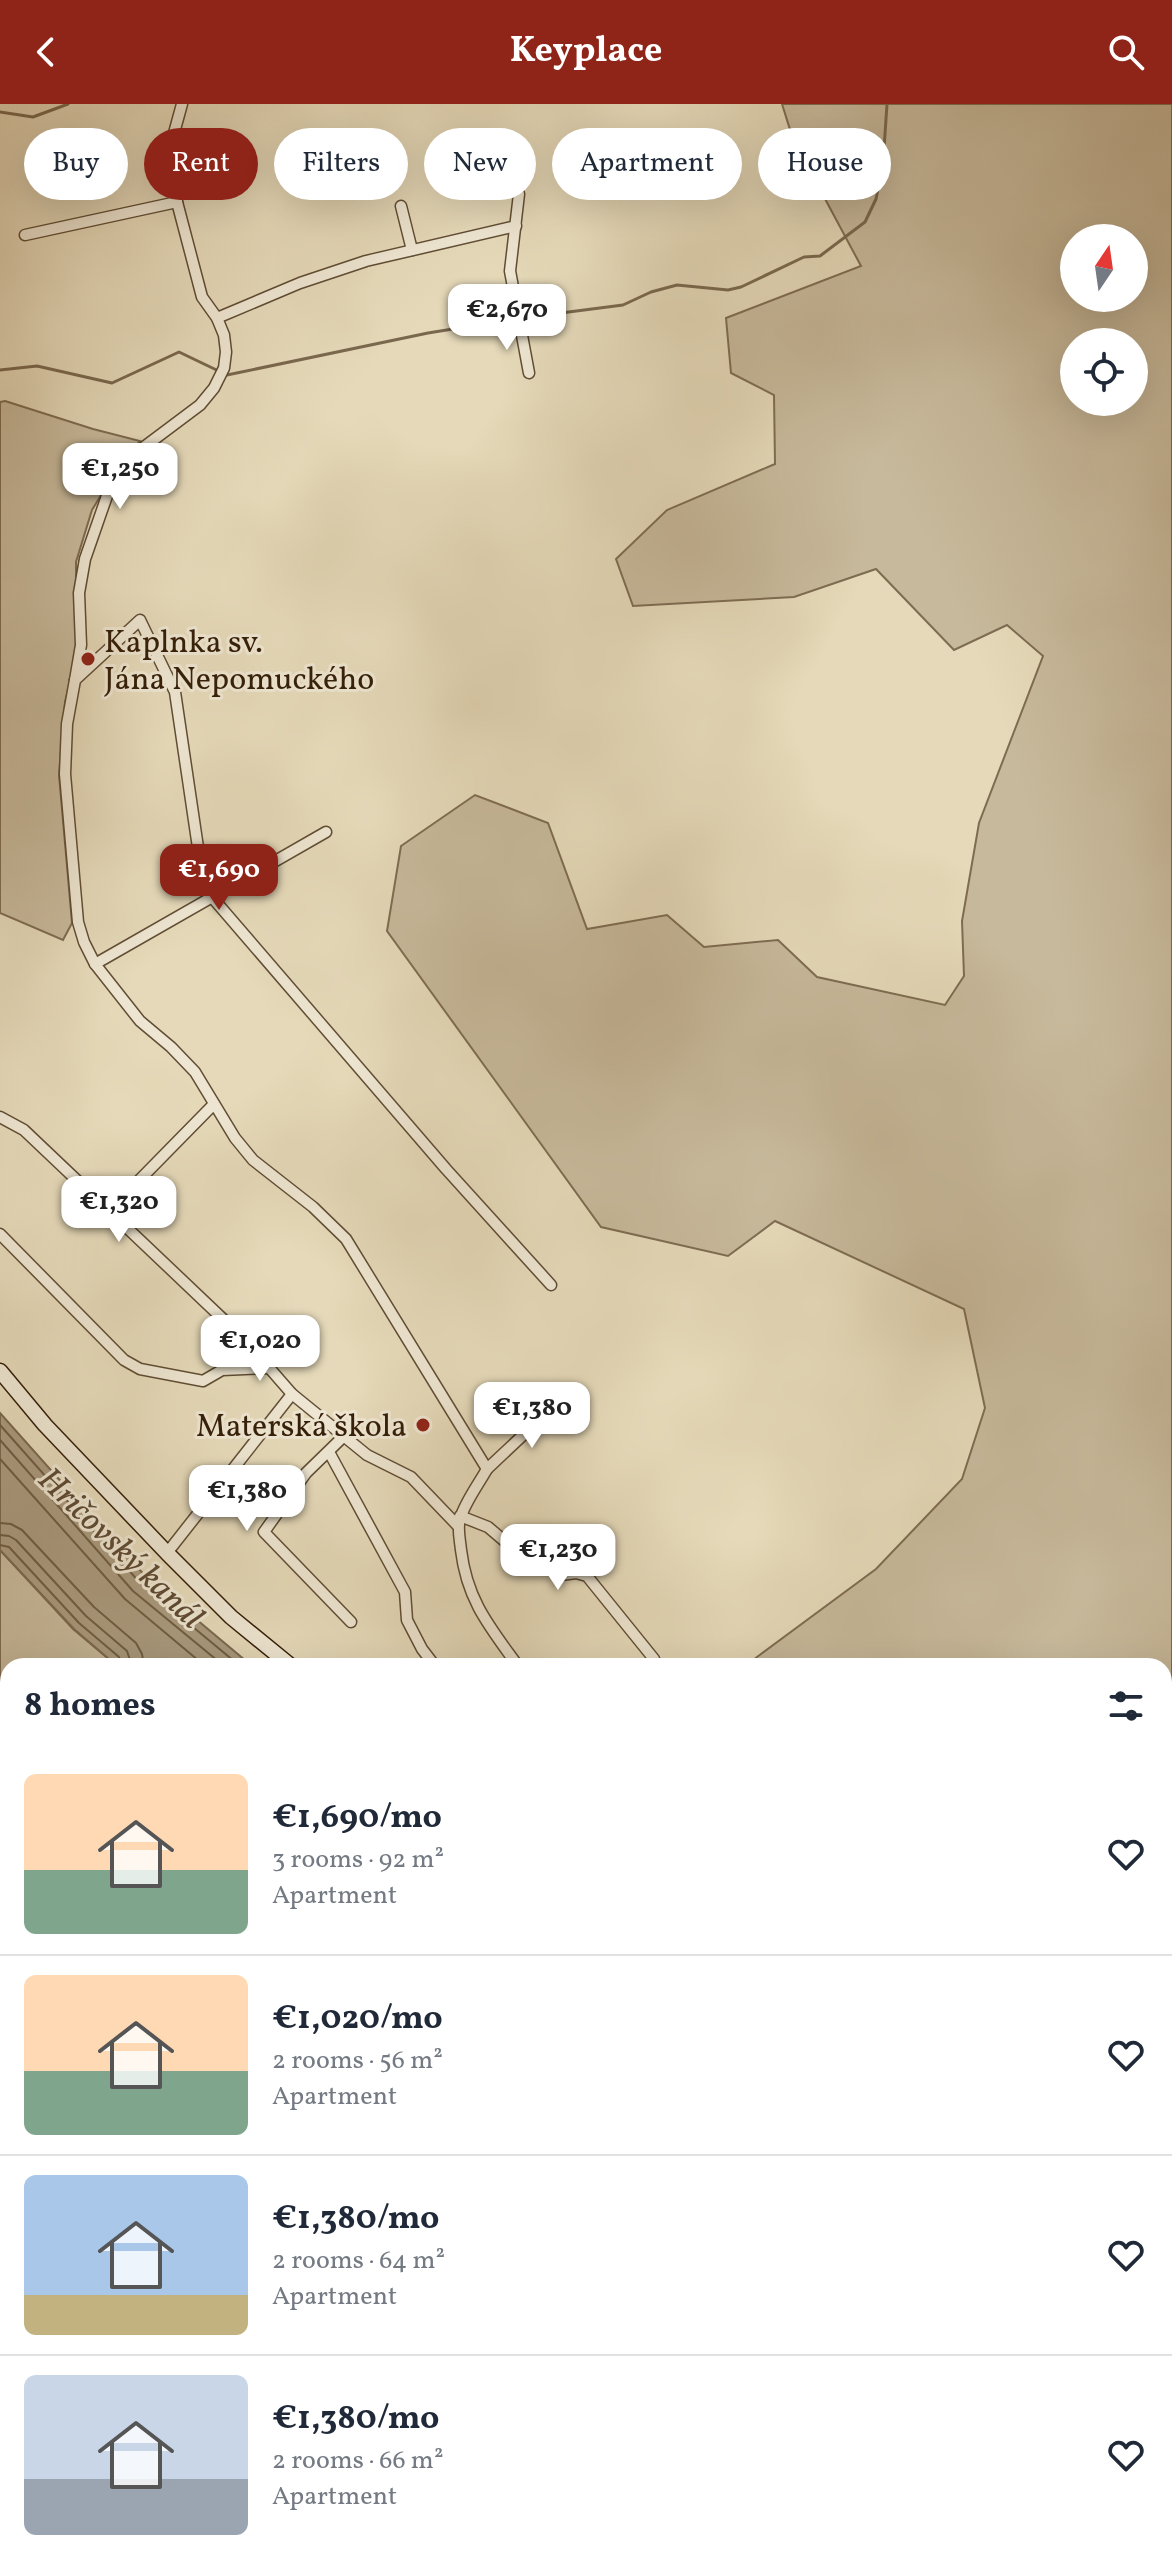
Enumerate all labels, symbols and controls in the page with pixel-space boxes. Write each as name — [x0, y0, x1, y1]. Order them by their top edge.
text: Keyplace — [510, 27, 662, 77]
icon: back — [24, 30, 68, 74]
icon: search — [1104, 30, 1148, 74]
chip: Buy — [24, 128, 128, 200]
chip: Rent — [144, 128, 258, 200]
chip: Filters — [274, 128, 408, 200]
chip: New — [424, 128, 536, 200]
chip: Apartment — [552, 128, 742, 200]
chip: House — [758, 128, 891, 200]
north arrow — [1060, 224, 1148, 312]
map controls — [1060, 224, 1148, 416]
pin: €2,670 — [442, 284, 572, 352]
text: €2,670 — [466, 292, 548, 328]
button: locate — [1060, 328, 1148, 416]
pin: €1,250 — [55, 443, 185, 511]
text: €1,250 — [81, 451, 159, 487]
place label: Kaplnka sv. Jána Nepomuckého — [104, 622, 374, 703]
marker: Kaplnka sv. Jána Nepomuckého — [79, 650, 97, 668]
pin: €1,690 — [154, 844, 284, 912]
text: €1,690 — [178, 852, 260, 888]
pin: €1,320 — [54, 1176, 184, 1244]
text: €1,320 — [79, 1184, 159, 1220]
pin: €1,020 — [195, 1315, 325, 1383]
text: €1,020 — [219, 1323, 301, 1359]
pin: €1,380 — [467, 1382, 597, 1450]
text: €1,380 — [492, 1390, 572, 1426]
place label: Materská škola — [196, 1406, 407, 1450]
marker: Materská škola — [414, 1416, 432, 1434]
water label: Hričovský kanál — [26, 1458, 213, 1641]
pin: €1,380 — [182, 1465, 312, 1533]
text: €1,380 — [207, 1473, 287, 1509]
pin: €1,230 — [493, 1524, 623, 1592]
text: €1,230 — [518, 1532, 598, 1568]
text: 8 homes — [24, 1683, 156, 1730]
icon: filters — [1104, 1684, 1148, 1728]
text: €1,690/mo — [272, 1795, 442, 1842]
icon: home — [88, 1806, 184, 1902]
icon: heart — [1104, 1832, 1148, 1876]
text: 3 rooms · 92 m² — [272, 1842, 444, 1878]
text: Apartment — [272, 1878, 397, 1914]
text: €1,020/mo — [272, 1996, 443, 2043]
icon: home — [88, 2007, 184, 2103]
icon: heart — [1104, 2033, 1148, 2077]
text: 2 rooms · 56 m² — [272, 2043, 443, 2079]
text: Apartment — [272, 2079, 397, 2115]
text: €1,380/mo — [272, 2196, 440, 2243]
icon: home — [88, 2207, 184, 2303]
icon: heart — [1104, 2233, 1148, 2277]
text: 2 rooms · 64 m² — [272, 2243, 445, 2279]
text: Apartment — [272, 2279, 397, 2315]
text: €1,380/mo — [272, 2396, 440, 2443]
icon: home — [88, 2407, 184, 2503]
icon: heart — [1104, 2433, 1148, 2477]
text: 2 rooms · 66 m² — [272, 2443, 444, 2479]
text: Apartment — [272, 2479, 397, 2515]

